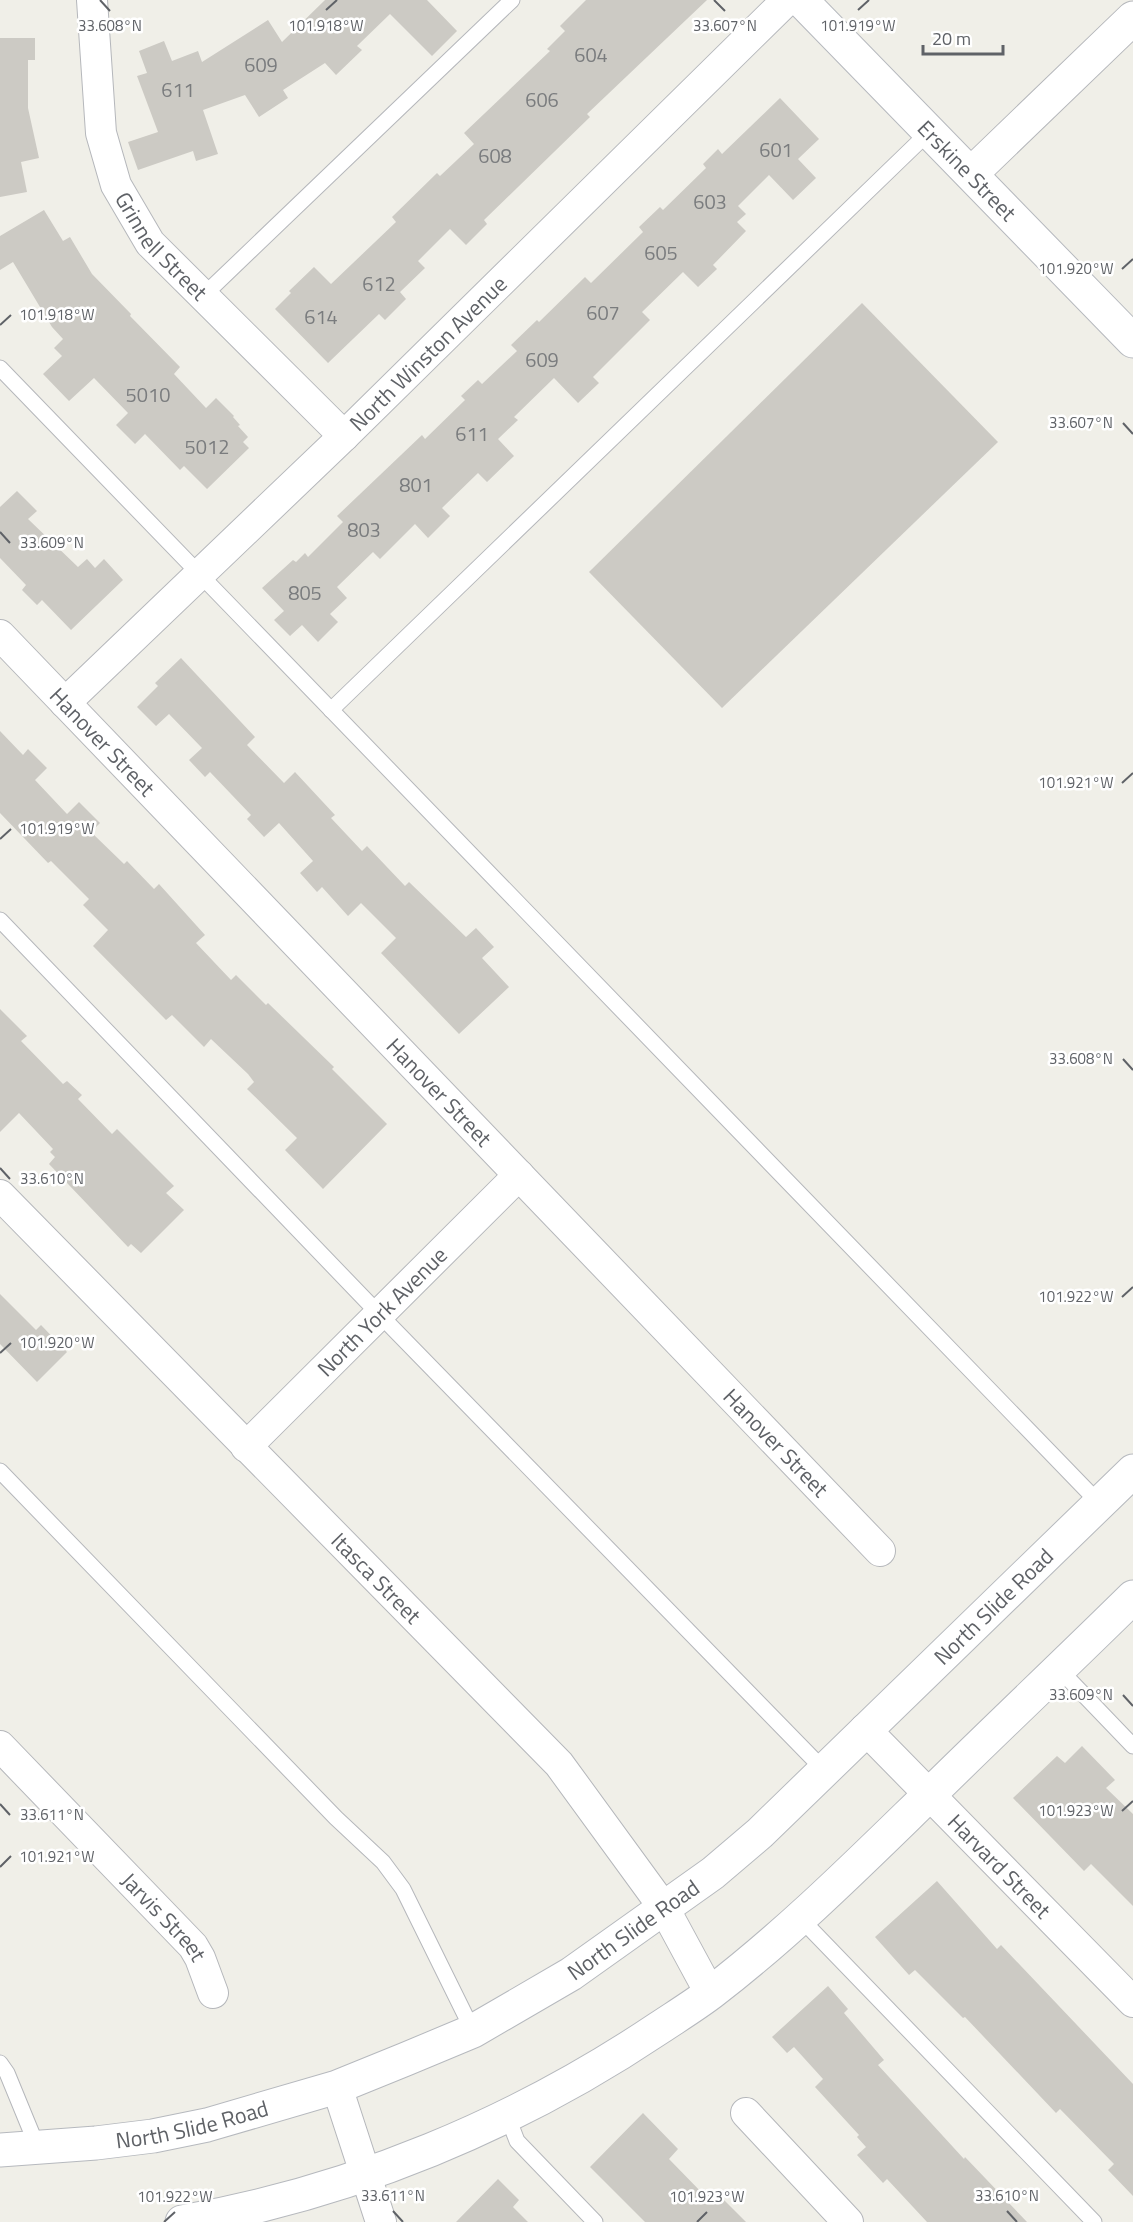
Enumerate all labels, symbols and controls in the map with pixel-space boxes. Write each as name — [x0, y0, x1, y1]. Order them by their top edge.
text: 33.608°N — [78, 14, 142, 37]
text: 101.918°W — [288, 14, 364, 37]
text: 33.607°N — [693, 14, 757, 37]
text: 101.919°W — [820, 14, 896, 37]
scale bar — [923, 18, 1002, 56]
text: 20 m — [932, 25, 971, 52]
house number: 604 — [574, 39, 608, 70]
house number: 609 — [244, 49, 278, 80]
house number: 611 — [161, 74, 195, 105]
house number: 606 — [525, 84, 559, 115]
street label: Erskine Street — [910, 112, 1025, 229]
house number: 601 — [759, 134, 793, 165]
house number: 608 — [478, 140, 512, 171]
street label: Grinnell Street — [107, 185, 216, 309]
house number: 603 — [693, 186, 727, 217]
house number: 605 — [644, 237, 678, 268]
text: 101.920°W — [1038, 257, 1114, 280]
street label: North Winston Avenue — [341, 268, 515, 439]
house number: 612 — [362, 268, 396, 299]
house number: 607 — [586, 297, 620, 328]
house number: 614 — [304, 301, 338, 332]
text: 101.918°W — [19, 303, 95, 326]
house number: 609 — [525, 344, 559, 375]
house number: 5010 — [126, 379, 170, 410]
text: 33.607°N — [1049, 411, 1113, 434]
house number: 611 — [455, 418, 489, 449]
house number: 5012 — [185, 431, 229, 462]
house number: 801 — [399, 469, 433, 500]
house number: 803 — [347, 514, 381, 545]
text: 33.609°N — [20, 531, 84, 554]
house number: 805 — [288, 577, 322, 608]
street label: Hanover Street — [42, 680, 163, 804]
text: 101.921°W — [1038, 771, 1114, 794]
text: 101.919°W — [19, 817, 95, 840]
street label: Hanover Street — [379, 1030, 500, 1155]
text: 33.608°N — [1049, 1047, 1113, 1070]
text: 33.610°N — [20, 1167, 84, 1190]
street label: North York Avenue — [309, 1239, 455, 1384]
text: 101.922°W — [1038, 1285, 1114, 1308]
text: 101.920°W — [19, 1331, 95, 1354]
street label: Hanover Street — [715, 1380, 837, 1505]
street label: Itasca Street — [323, 1525, 430, 1632]
street label: North Slide Road — [926, 1540, 1061, 1673]
text: 33.609°N — [1049, 1683, 1113, 1706]
text: 101.923°W — [1038, 1799, 1114, 1822]
text: 33.611°N — [20, 1803, 84, 1826]
street label: Harvard Street — [940, 1806, 1059, 1926]
text: 101.921°W — [19, 1845, 95, 1868]
street label: Jarvis Street — [113, 1864, 215, 1968]
street label: North Slide Road — [560, 1871, 706, 1989]
street label: North Slide Road — [114, 2091, 272, 2157]
text: 33.611°N — [361, 2184, 425, 2207]
text: 33.610°N — [975, 2184, 1039, 2207]
text: 101.922°W — [137, 2185, 213, 2208]
text: 101.923°W — [669, 2185, 745, 2208]

